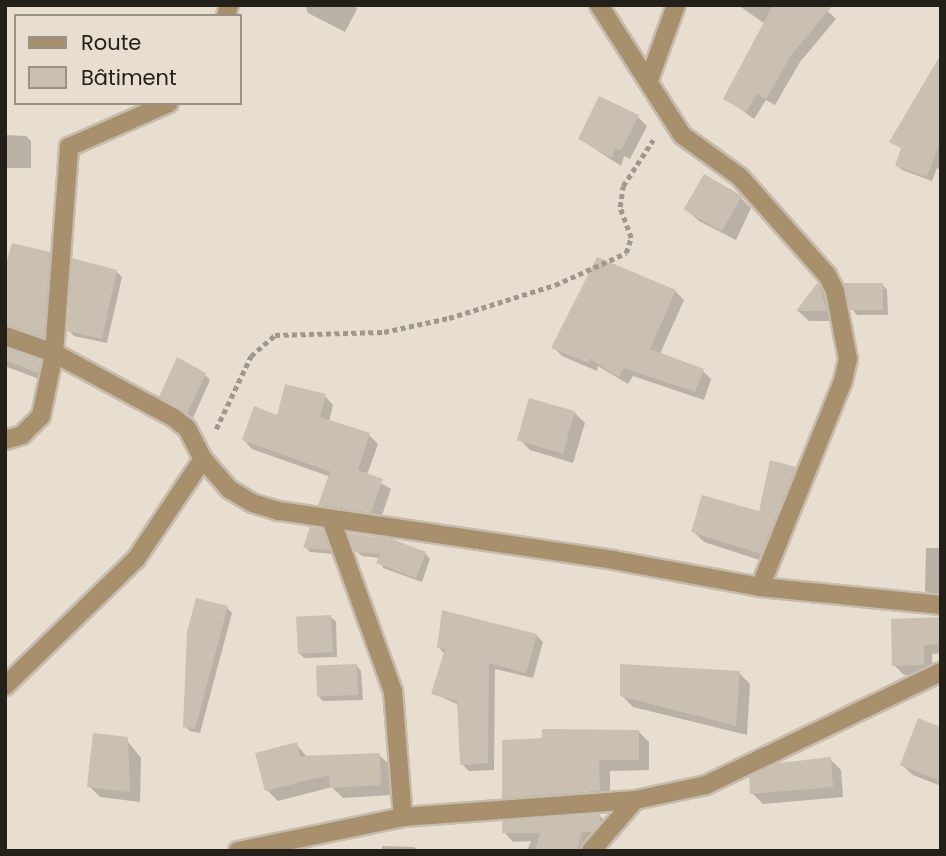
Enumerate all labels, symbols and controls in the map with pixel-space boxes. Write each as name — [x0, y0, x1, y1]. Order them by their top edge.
legend — [14, 14, 242, 105]
text: Route — [81, 28, 141, 57]
text: Bâtiment — [81, 63, 177, 92]

